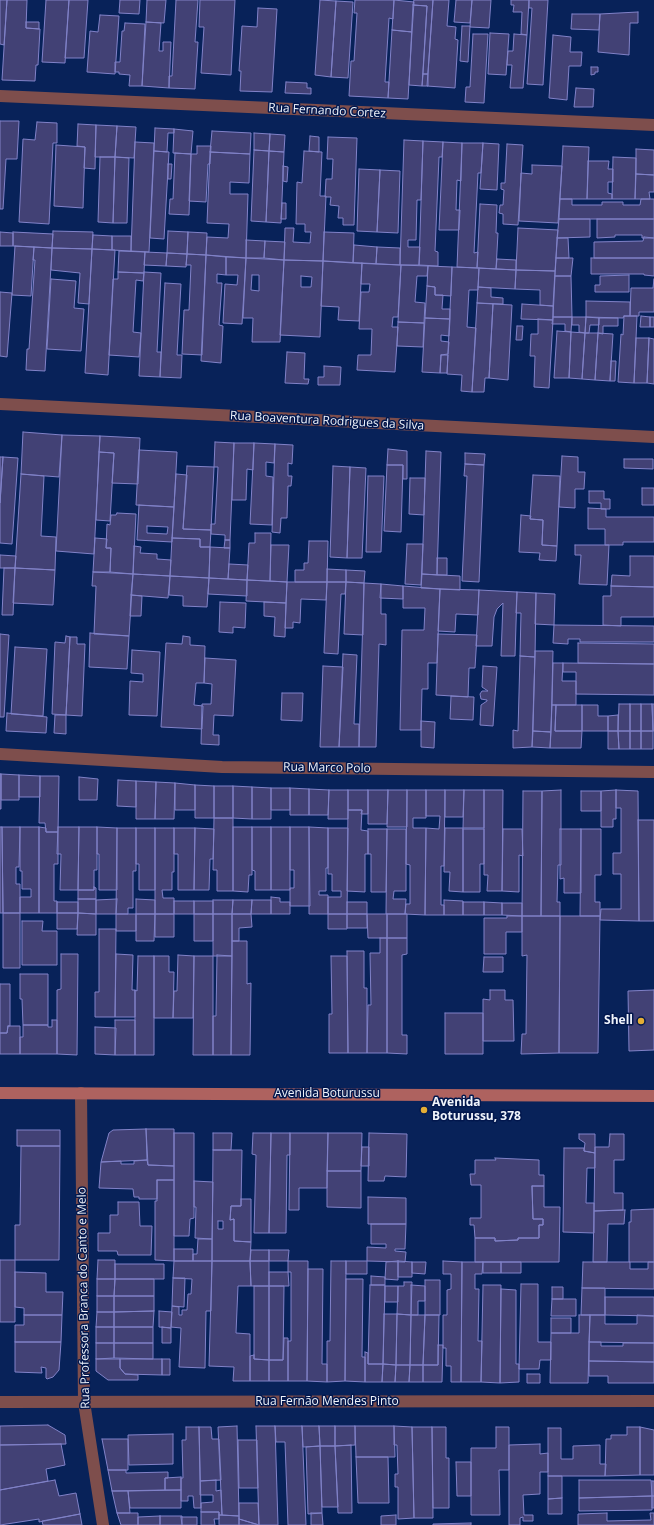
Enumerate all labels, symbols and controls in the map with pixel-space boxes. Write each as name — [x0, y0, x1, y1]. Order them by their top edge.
street label: Rua Fernando Cortez — [268, 101, 386, 121]
street label: Rua Boaventura Rodrigues da Silva — [230, 409, 424, 433]
street label: Rua Marco Polo — [283, 760, 371, 776]
place label: Shell — [604, 1014, 633, 1028]
marker: Shell — [636, 1016, 646, 1026]
street label: Avenida Boturussu — [274, 1087, 380, 1101]
place label: Avenida Boturussu, 378 — [432, 1096, 521, 1124]
marker: Avenida Boturussu, 378 — [419, 1105, 429, 1115]
street label: Rua Professora Branca do Canto e Melo — [75, 1187, 93, 1409]
street label: Rua Fernão Mendes Pinto — [255, 1395, 399, 1409]

